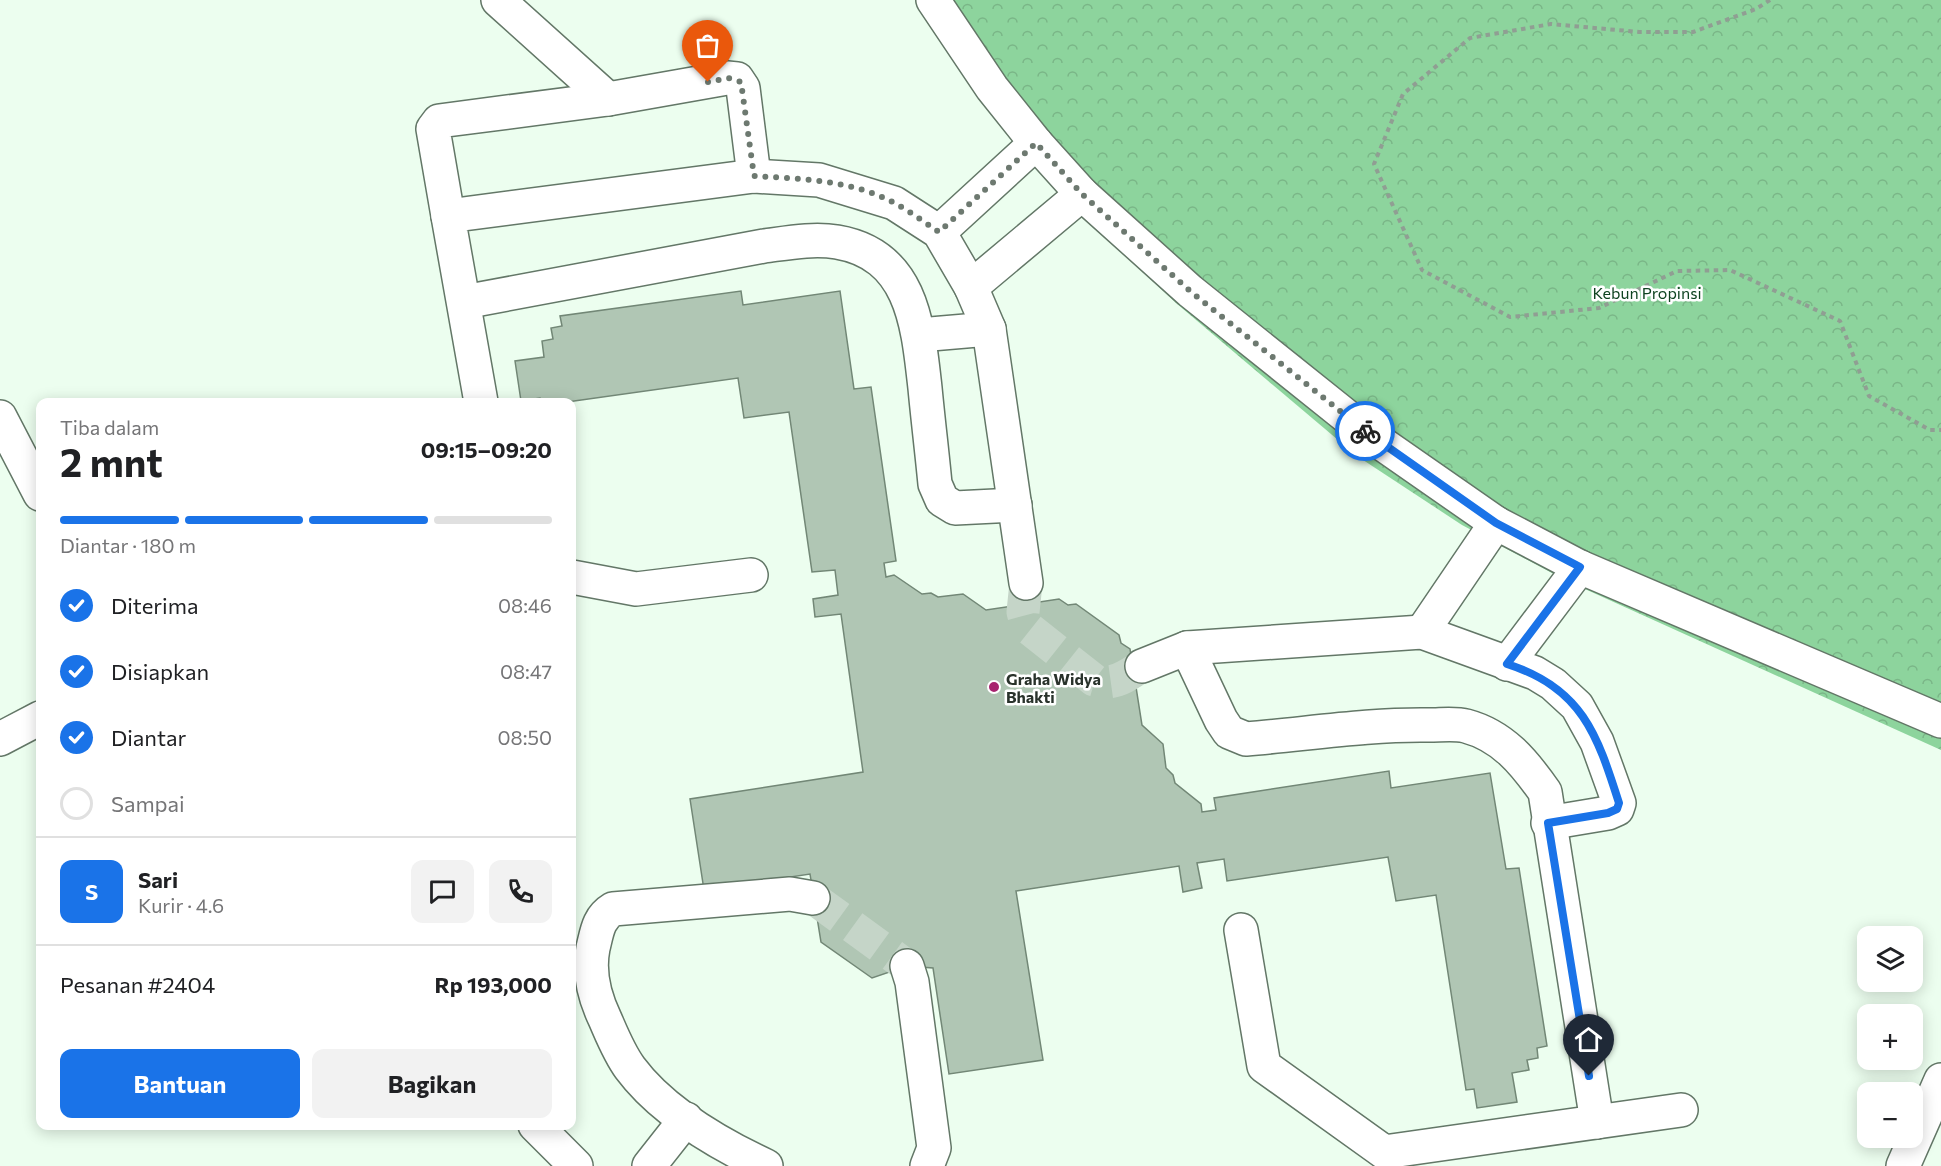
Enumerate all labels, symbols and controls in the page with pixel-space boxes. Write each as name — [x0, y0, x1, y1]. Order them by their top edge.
pin — [682, 20, 733, 82]
icon: bag — [691, 29, 724, 62]
park label: Kebun Propinsi — [1592, 283, 1702, 302]
courier — [1335, 401, 1395, 461]
text: Tiba dalam — [60, 415, 159, 439]
icon: bike — [1349, 415, 1382, 448]
text: 09:15–09:20 — [421, 436, 552, 463]
text: 2 mnt — [60, 437, 163, 485]
text: Diantar · 180 m — [60, 533, 196, 557]
icon: check — [60, 589, 93, 622]
text: Diterima — [111, 592, 198, 619]
text: 08:46 — [498, 593, 552, 617]
icon: check — [60, 655, 93, 688]
text: Disiapkan — [111, 658, 209, 685]
text: 08:47 — [500, 659, 552, 683]
place label: Graha Widya Bhakti — [1006, 669, 1101, 706]
marker: Graha Widya Bhakti — [987, 680, 1001, 694]
icon: check — [60, 721, 93, 754]
text: Diantar — [111, 724, 186, 751]
text: 08:50 — [498, 725, 552, 749]
text: Sampai — [111, 790, 185, 817]
button: chat — [411, 860, 474, 923]
button: phone — [489, 860, 552, 923]
text: Sari — [138, 866, 178, 893]
text: S — [85, 878, 98, 905]
text: Kurir · 4.6 — [138, 893, 224, 917]
map controls — [1857, 926, 1923, 1148]
button: layers — [1857, 926, 1923, 992]
text: Pesanan #2404 — [60, 971, 215, 998]
text: Rp 193,000 — [435, 971, 552, 998]
button: + — [1857, 1004, 1923, 1070]
pin — [1563, 1014, 1614, 1076]
icon: home — [1572, 1023, 1605, 1056]
button: Bantuan — [60, 1049, 300, 1118]
button: Bagikan — [312, 1049, 552, 1118]
button: − — [1857, 1082, 1923, 1148]

